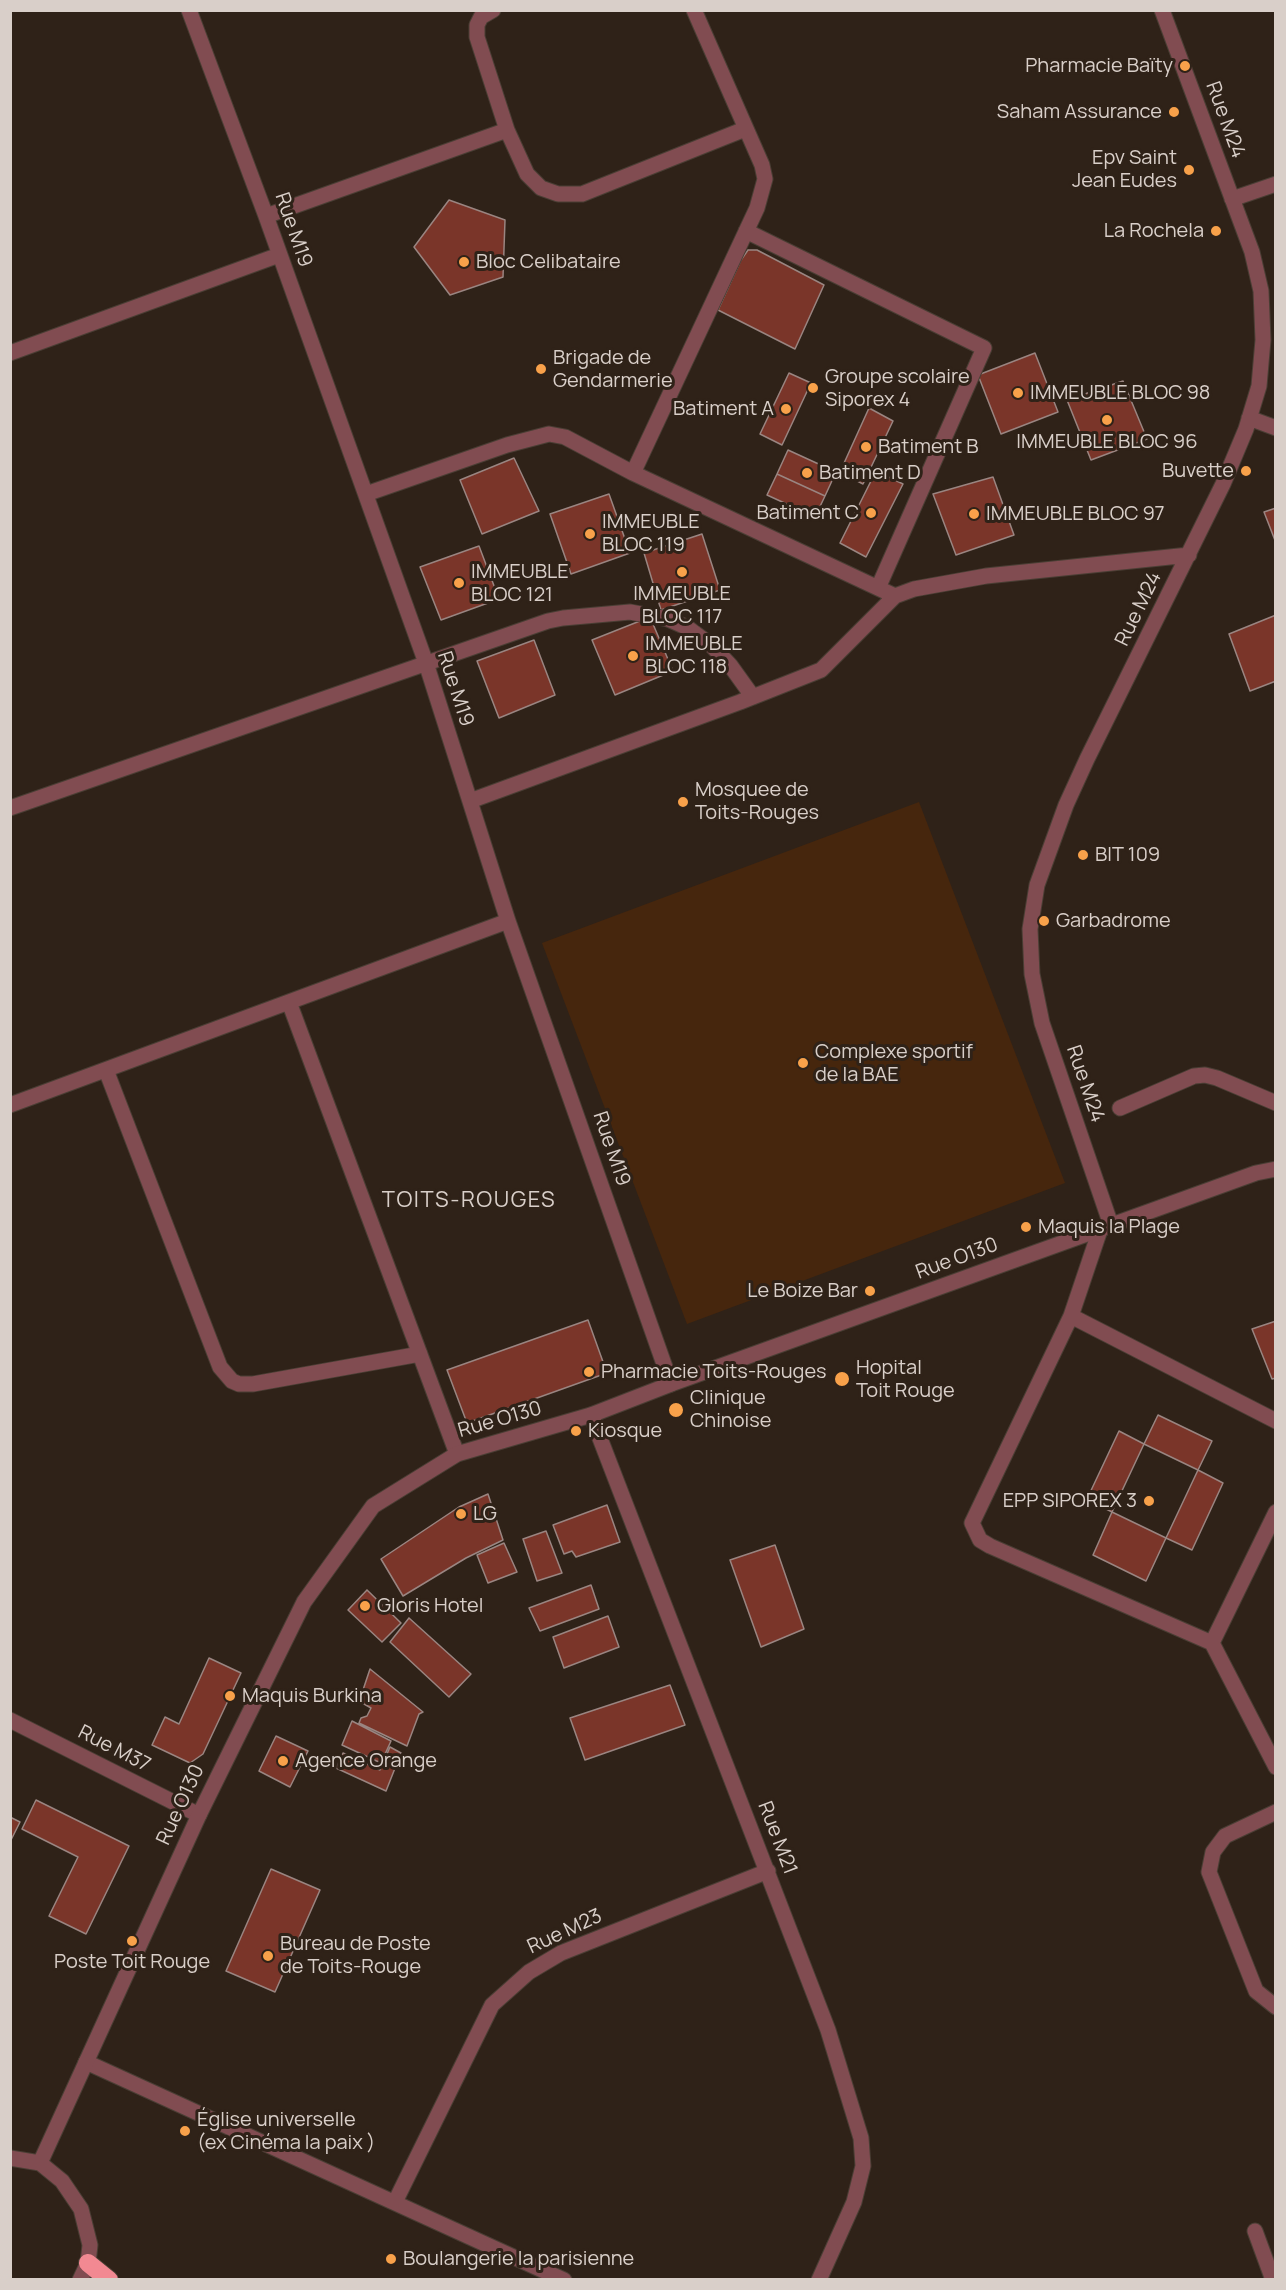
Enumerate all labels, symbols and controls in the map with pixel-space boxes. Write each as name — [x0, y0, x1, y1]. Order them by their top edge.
place label: Pharmacie Baïty — [1025, 54, 1173, 78]
marker: Pharmacie Baïty — [1178, 59, 1192, 73]
street label: Rue M24 — [1200, 78, 1250, 162]
place label: Saham Assurance — [997, 100, 1162, 124]
marker: Saham Assurance — [1167, 105, 1181, 119]
place label: Epv Saint Jean Eudes — [1072, 146, 1177, 193]
marker: Epv Saint Jean Eudes — [1182, 163, 1196, 177]
street label: Rue M19 — [269, 190, 317, 270]
place label: La Rochela — [1104, 219, 1204, 243]
marker: La Rochela — [1209, 224, 1223, 238]
place label: Bloc Celibataire — [476, 250, 621, 274]
marker: Bloc Celibataire — [457, 255, 471, 269]
place label: Brigade de Gendarmerie — [553, 346, 673, 393]
marker: Brigade de Gendarmerie — [534, 362, 548, 376]
place label: Groupe scolaire Siporex 4 — [825, 365, 970, 412]
marker: Groupe scolaire Siporex 4 — [806, 381, 820, 395]
place label: IMMEUBLE BLOC 98 — [1030, 381, 1210, 405]
marker: IMMEUBLE BLOC 98 — [1011, 386, 1025, 400]
place label: Batiment A — [673, 397, 774, 421]
marker: Batiment A — [779, 402, 793, 416]
marker: IMMEUBLE BLOC 96 — [1100, 413, 1114, 427]
place label: IMMEUBLE BLOC 96 — [1016, 430, 1198, 454]
place label: Batiment B — [878, 435, 978, 459]
marker: Batiment B — [859, 440, 873, 454]
place label: Buvette — [1162, 459, 1234, 483]
place label: Batiment D — [819, 461, 921, 485]
marker: Buvette — [1239, 464, 1253, 478]
marker: Batiment D — [800, 466, 814, 480]
place label: Batiment C — [756, 501, 859, 525]
place label: IMMEUBLE BLOC 97 — [986, 502, 1165, 526]
marker: Batiment C — [864, 506, 878, 520]
marker: IMMEUBLE BLOC 97 — [967, 507, 981, 521]
place label: IMMEUBLE BLOC 119 — [602, 510, 700, 557]
marker: IMMEUBLE BLOC 119 — [583, 527, 597, 541]
place label: IMMEUBLE BLOC 121 — [471, 560, 569, 607]
marker: IMMEUBLE BLOC 117 — [675, 565, 689, 579]
street label: Rue M24 — [1111, 568, 1167, 650]
marker: IMMEUBLE BLOC 121 — [452, 576, 466, 590]
place label: IMMEUBLE BLOC 117 — [633, 582, 731, 629]
place label: IMMEUBLE BLOC 118 — [645, 632, 743, 679]
street label: Rue M19 — [432, 649, 478, 729]
marker: IMMEUBLE BLOC 118 — [626, 649, 640, 663]
place label: Mosquee de Toits-Rouges — [695, 778, 819, 825]
marker: Mosquee de Toits-Rouges — [676, 795, 690, 809]
place label: BIT 109 — [1095, 843, 1160, 867]
marker: BIT 109 — [1076, 848, 1090, 862]
place label: Garbadrome — [1056, 909, 1171, 933]
marker: Garbadrome — [1037, 914, 1051, 928]
place label: Complexe sportif de la BAE — [815, 1040, 973, 1087]
street label: Rue M24 — [1061, 1042, 1109, 1126]
marker: Complexe sportif de la BAE — [796, 1056, 810, 1070]
street label: Rue M19 — [587, 1109, 635, 1189]
district label: TOITS-ROUGES — [382, 1188, 556, 1214]
place label: Maquis la Plage — [1038, 1215, 1180, 1239]
marker: Maquis la Plage — [1019, 1220, 1033, 1234]
street label: Rue O130 — [913, 1233, 1001, 1285]
place label: Le Boize Bar — [747, 1279, 858, 1303]
marker: Le Boize Bar — [863, 1284, 877, 1298]
place label: Hopital Toit Rouge — [856, 1356, 955, 1403]
place label: Pharmacie Toits-Rouges — [601, 1360, 827, 1384]
marker: Pharmacie Toits-Rouges — [582, 1365, 596, 1379]
marker: Hopital Toit Rouge — [833, 1370, 851, 1388]
place label: Clinique Chinoise — [690, 1386, 771, 1433]
street label: Rue O130 — [455, 1397, 545, 1443]
marker: Clinique Chinoise — [667, 1401, 685, 1419]
place label: Kiosque — [588, 1419, 662, 1443]
marker: Kiosque — [569, 1424, 583, 1438]
place label: EPP SIPOREX 3 — [1003, 1489, 1137, 1513]
marker: EPP SIPOREX 3 — [1142, 1494, 1156, 1508]
place label: LG — [473, 1502, 497, 1526]
marker: LG — [454, 1507, 468, 1521]
place label: Gloris Hotel — [377, 1594, 483, 1618]
marker: Gloris Hotel — [358, 1599, 372, 1613]
place label: Maquis Burkina — [242, 1684, 382, 1708]
marker: Maquis Burkina — [223, 1689, 237, 1703]
street label: Rue M37 — [74, 1721, 154, 1777]
place label: Agence Orange — [295, 1749, 437, 1773]
marker: Agence Orange — [276, 1754, 290, 1768]
street label: Rue O130 — [152, 1761, 210, 1849]
street label: Rue M21 — [752, 1798, 802, 1878]
street label: Rue M23 — [524, 1904, 606, 1960]
place label: Bureau de Poste de Toits-Rouge — [280, 1932, 431, 1979]
marker: Poste Toit Rouge — [125, 1934, 139, 1948]
marker: Bureau de Poste de Toits-Rouge — [261, 1949, 275, 1963]
place label: Poste Toit Rouge — [54, 1950, 210, 1974]
place label: Église universelle (ex Cinéma la paix ) — [197, 2108, 375, 2155]
marker: Église universelle (ex Cinéma la paix ) — [178, 2124, 192, 2138]
place label: Boulangerie la parisienne — [403, 2247, 634, 2271]
marker: Boulangerie la parisienne — [384, 2252, 398, 2266]

